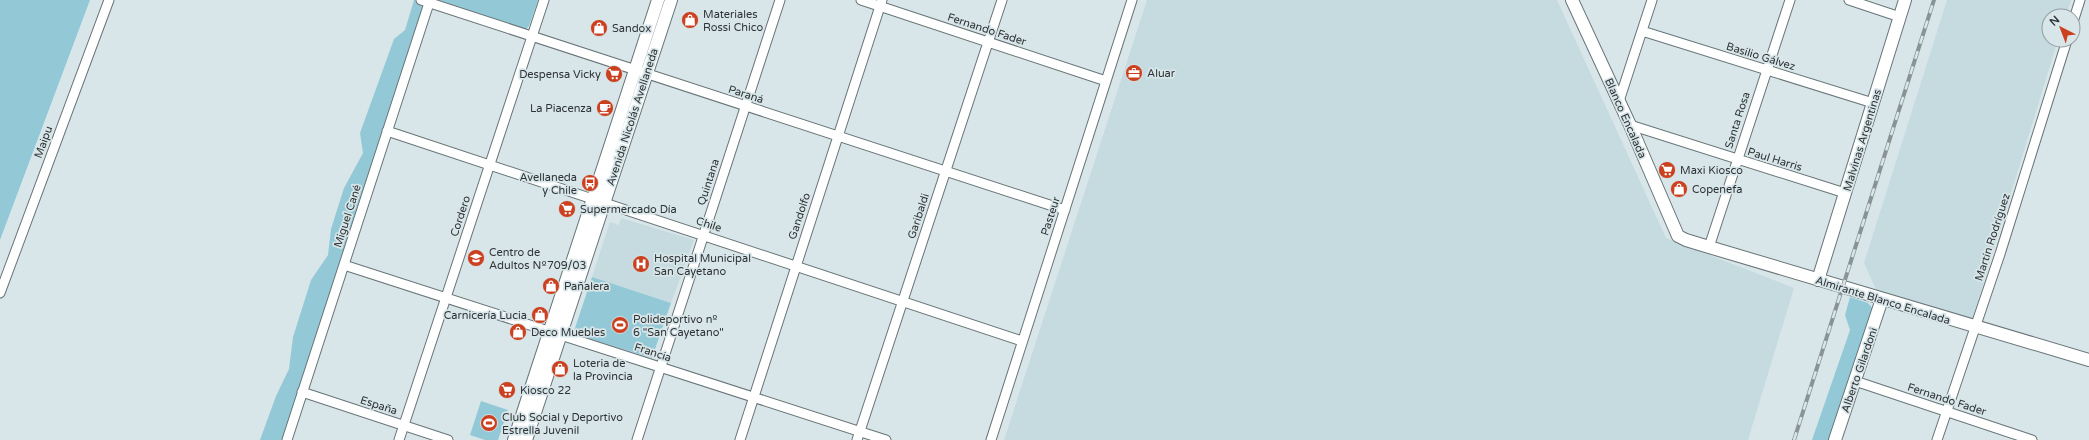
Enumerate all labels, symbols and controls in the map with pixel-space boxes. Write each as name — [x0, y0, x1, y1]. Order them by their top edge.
place label: Materiales Rossi Chico — [703, 8, 764, 34]
north arrow — [2041, 8, 2081, 48]
shop icon: Materiales Rossi Chico — [680, 10, 700, 30]
street label: Fernando Fader — [946, 11, 1029, 49]
text: N — [2047, 13, 2062, 29]
shop icon: Sandox — [589, 18, 609, 38]
place label: Sandox — [612, 22, 651, 35]
street label: Basilio Gálvez — [1725, 40, 1797, 73]
street label: Avenida Nicolás Avellaneda — [604, 47, 661, 188]
office icon: Aluar — [1124, 63, 1144, 83]
supermarket icon: Despensa Vicky — [604, 64, 624, 84]
place label: Aluar — [1147, 67, 1176, 80]
place label: Despensa Vicky — [519, 68, 601, 81]
street label: Blanco Encalada — [1602, 76, 1649, 160]
street label: Paraná — [726, 83, 765, 106]
street label: Malvinas Argentinas — [1841, 87, 1884, 193]
street label: Santa Rosa — [1722, 90, 1753, 150]
cafe icon: La Piacenza — [595, 98, 615, 118]
place label: La Piacenza — [530, 102, 592, 115]
street label: Maipu — [32, 124, 55, 160]
street label: Paul Harris — [1746, 145, 1804, 174]
street label: Quintana — [695, 157, 722, 207]
supermarket icon: Maxi Kiosco — [1657, 160, 1677, 180]
place label: Maxi Kiosco — [1680, 164, 1743, 177]
place label: Avellaneda y Chile — [520, 171, 577, 197]
bus stop icon: Avellaneda y Chile — [580, 173, 600, 193]
shop icon: Copenefa — [1669, 179, 1689, 199]
street label: Miguel Cané — [331, 183, 364, 249]
place label: Copenefa — [1692, 183, 1742, 196]
street label: Gandolfo — [786, 191, 813, 241]
street label: Martín Rodríguez — [1972, 191, 2013, 283]
street label: Garibaldi — [905, 192, 932, 241]
street label: Cordero — [448, 194, 473, 238]
street label: Pasteur — [1038, 194, 1063, 237]
supermarket icon: Supermercado Día — [557, 199, 577, 219]
place label: Supermercado Día — [580, 203, 677, 216]
street label: Chile — [694, 214, 723, 235]
place label: Centro de Adultos Nº709/03 — [489, 246, 586, 272]
school or university icon: Centro de Adultos Nº709/03 — [466, 248, 486, 268]
place label: Hospital Municipal San Cayetano — [654, 252, 751, 278]
hospital icon: Hospital Municipal San Cayetano — [631, 254, 651, 274]
street label: Almirante Blanco Encalada — [1814, 274, 1952, 327]
shop icon: Pañalera — [541, 276, 561, 296]
place label: Pañalera — [564, 280, 610, 293]
shop icon: Carnicería Lucia — [530, 305, 550, 325]
place label: Carnicería Lucia — [444, 309, 527, 322]
place label: Polideportivo nº 6 "San Cayetano" — [633, 313, 724, 339]
sports icon: Polideportivo nº 6 "San Cayetano" — [610, 315, 630, 335]
shop icon: Deco Muebles — [508, 322, 528, 342]
place label: Deco Muebles — [531, 326, 605, 339]
street label: Alberto Gilardoni — [1839, 326, 1880, 414]
street label: Francia — [633, 340, 673, 365]
place label: Loteria de la Provincia — [573, 357, 633, 383]
shop icon: Loteria de la Provincia — [550, 359, 570, 379]
supermarket icon: Kiosco 22 — [497, 380, 517, 400]
street label: Fernando Fader — [1906, 381, 1989, 419]
place label: Kiosco 22 — [520, 384, 571, 397]
street label: España — [359, 393, 399, 418]
place label: Club Social y Deportivo Estrella Juvenil — [502, 411, 623, 437]
sports icon: Club Social y Deportivo Estrella Juvenil — [479, 413, 499, 433]

